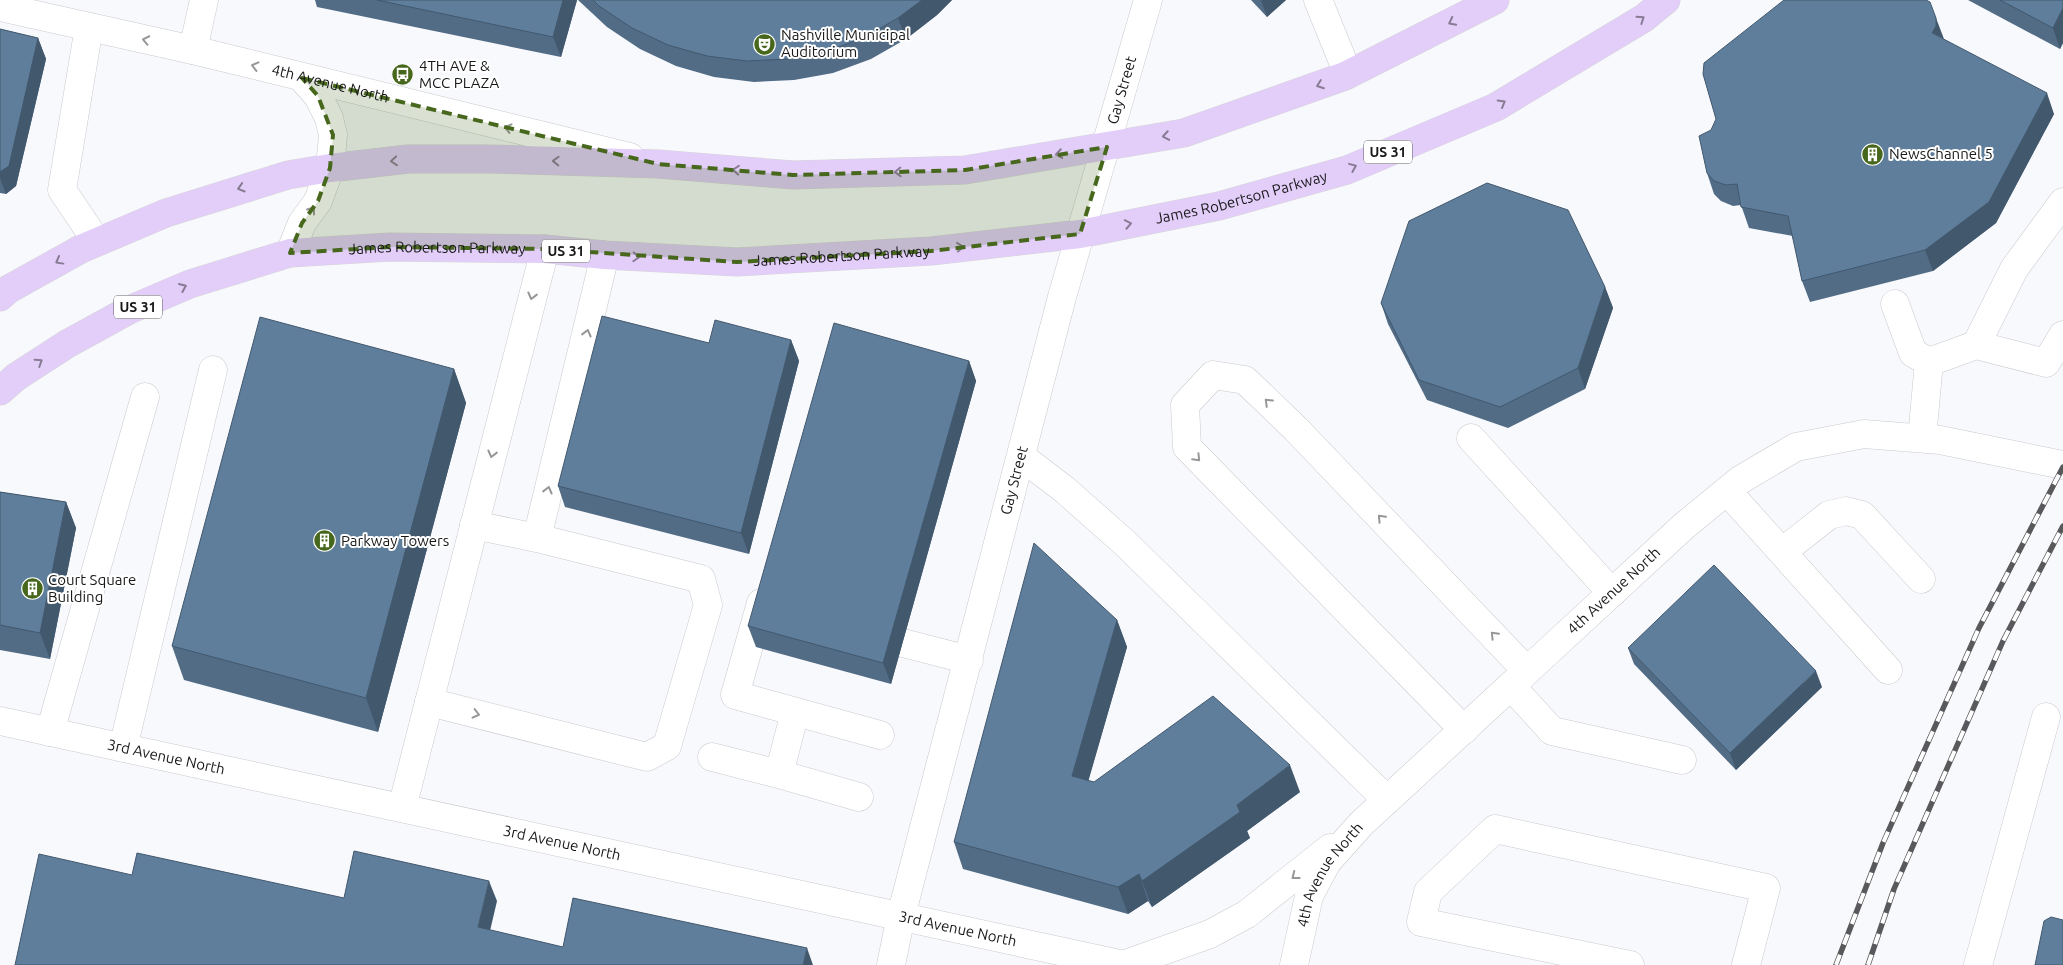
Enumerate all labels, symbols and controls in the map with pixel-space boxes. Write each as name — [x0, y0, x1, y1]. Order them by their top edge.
one-way arrow — [1448, 16, 1457, 26]
one-way arrow — [1636, 16, 1645, 25]
place label: Nashville Municipal Auditorium — [781, 26, 910, 60]
theatre icon: Nashville Municipal Auditorium — [753, 32, 777, 56]
one-way arrow — [141, 35, 150, 46]
street label: Gay Street — [1103, 54, 1139, 126]
place label: 4TH AVE & MCC PLAZA — [419, 57, 499, 91]
one-way arrow — [251, 61, 259, 72]
street label: 4th Avenue North — [270, 61, 391, 106]
bus stop icon: 4TH AVE & MCC PLAZA — [391, 63, 415, 87]
one-way arrow — [1316, 79, 1325, 89]
one-way arrow — [1497, 99, 1506, 109]
one-way arrow — [504, 123, 513, 134]
one-way arrow — [1162, 131, 1170, 141]
road number: US 31 — [1364, 140, 1412, 163]
building icon: NewsChannel 5 — [1861, 142, 1885, 166]
place label: NewsChannel 5 — [1889, 145, 1993, 162]
one-way arrow — [1055, 148, 1063, 159]
one-way arrow — [390, 155, 398, 166]
one-way arrow — [552, 155, 560, 166]
one-way arrow — [1348, 162, 1357, 173]
one-way arrow — [731, 165, 739, 176]
one-way arrow — [894, 166, 902, 177]
street label: James Robertson Parkway — [1154, 167, 1329, 227]
one-way arrow — [238, 182, 246, 192]
one-way arrow — [306, 206, 315, 216]
one-way arrow — [1124, 220, 1132, 230]
street label: James Robertson Parkway — [348, 238, 526, 257]
road number: US 31 — [542, 240, 590, 262]
street label: James Robertson Parkway — [753, 242, 930, 269]
one-way arrow — [956, 242, 964, 253]
one-way arrow — [632, 251, 640, 262]
one-way arrow — [55, 255, 64, 265]
one-way arrow — [178, 283, 187, 294]
one-way arrow — [528, 292, 538, 300]
road number: US 31 — [114, 296, 162, 318]
one-way arrow — [581, 328, 592, 337]
one-way arrow — [34, 359, 43, 368]
one-way arrow — [1264, 399, 1273, 408]
street label: Gay Street — [997, 444, 1031, 517]
one-way arrow — [488, 449, 498, 457]
one-way arrow — [1192, 452, 1201, 461]
one-way arrow — [542, 486, 553, 495]
one-way arrow — [1378, 515, 1387, 524]
building icon: Parkway Towers — [313, 529, 337, 553]
place label: Parkway Towers — [341, 532, 449, 549]
street label: 4th Avenue North — [1564, 543, 1663, 637]
place label: Court Square Building — [48, 571, 136, 605]
building icon: Court Square Building — [20, 577, 44, 601]
one-way arrow — [1491, 632, 1500, 641]
one-way arrow — [472, 708, 480, 718]
street label: 3rd Avenue North — [106, 736, 227, 778]
street label: 4th Avenue North — [1293, 819, 1366, 929]
street label: 3rd Avenue North — [502, 821, 622, 864]
one-way arrow — [1292, 870, 1301, 878]
street label: 3rd Avenue North — [897, 907, 1018, 949]

